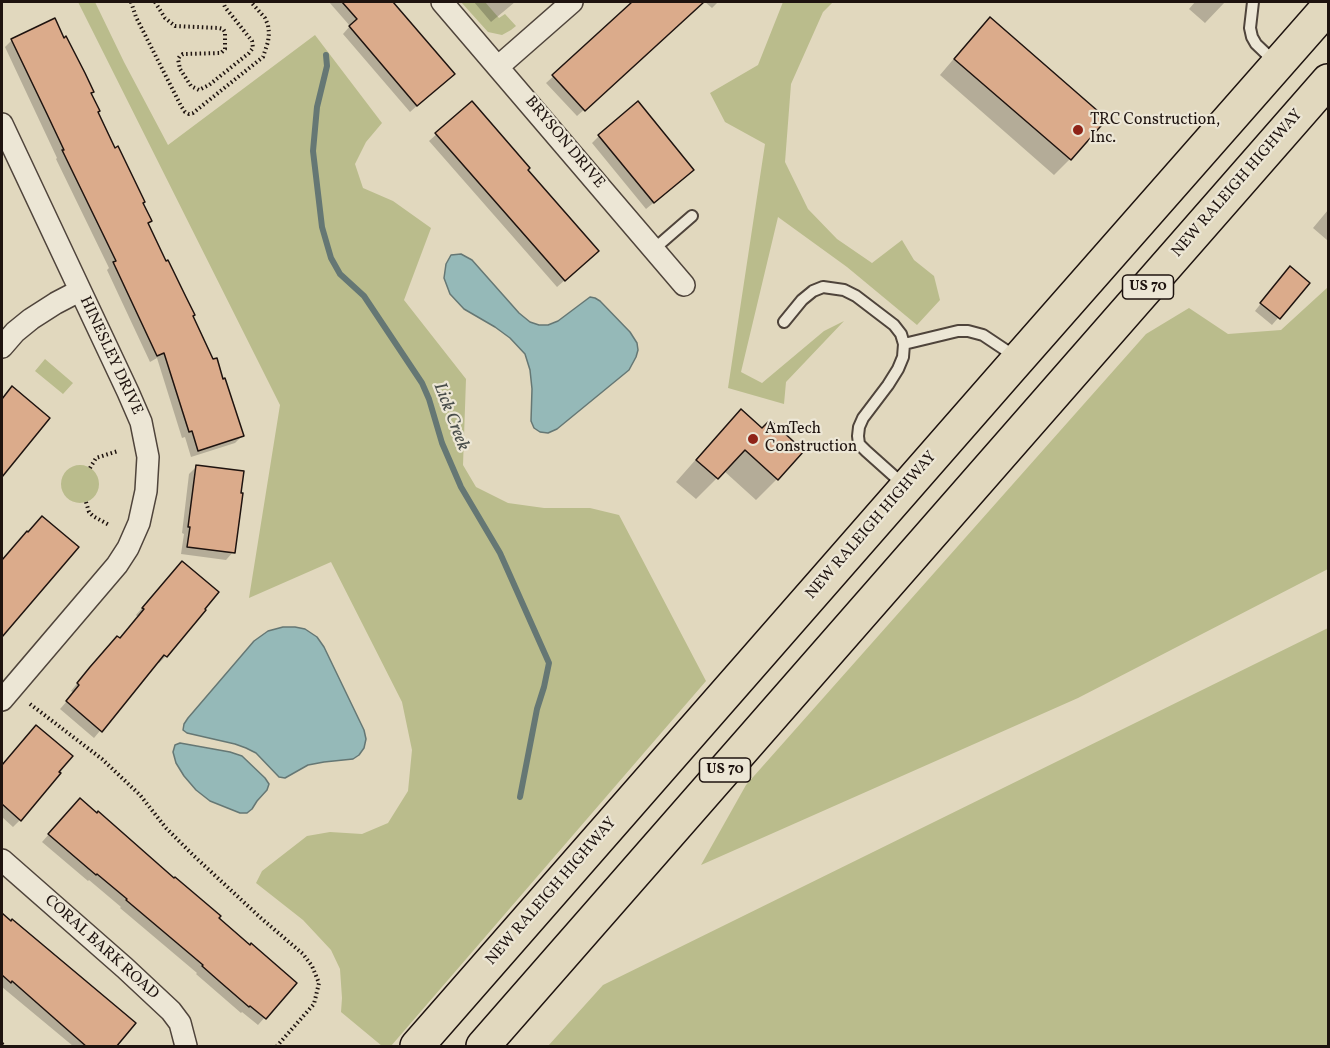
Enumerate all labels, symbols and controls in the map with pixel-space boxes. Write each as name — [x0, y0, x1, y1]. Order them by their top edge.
street label: BRYSON DRIVE — [520, 93, 608, 193]
street label: NEW RALEIGH HIGHWAY — [1169, 106, 1307, 262]
place label: TRC Construction, Inc. — [1090, 111, 1220, 149]
marker: TRC Construction, Inc. — [1071, 123, 1085, 137]
road number: US 70 — [1122, 275, 1174, 299]
street label: HINESLEY DRIVE — [74, 294, 146, 418]
water label: Lick Creek — [427, 380, 473, 454]
place label: AmTech Construction — [765, 420, 857, 458]
marker: AmTech Construction — [746, 432, 760, 446]
street label: NEW RALEIGH HIGHWAY — [803, 448, 941, 604]
road number: US 70 — [700, 758, 750, 782]
street label: NEW RALEIGH HIGHWAY — [483, 814, 621, 970]
street label: CORAL BARK ROAD — [40, 892, 162, 1004]

